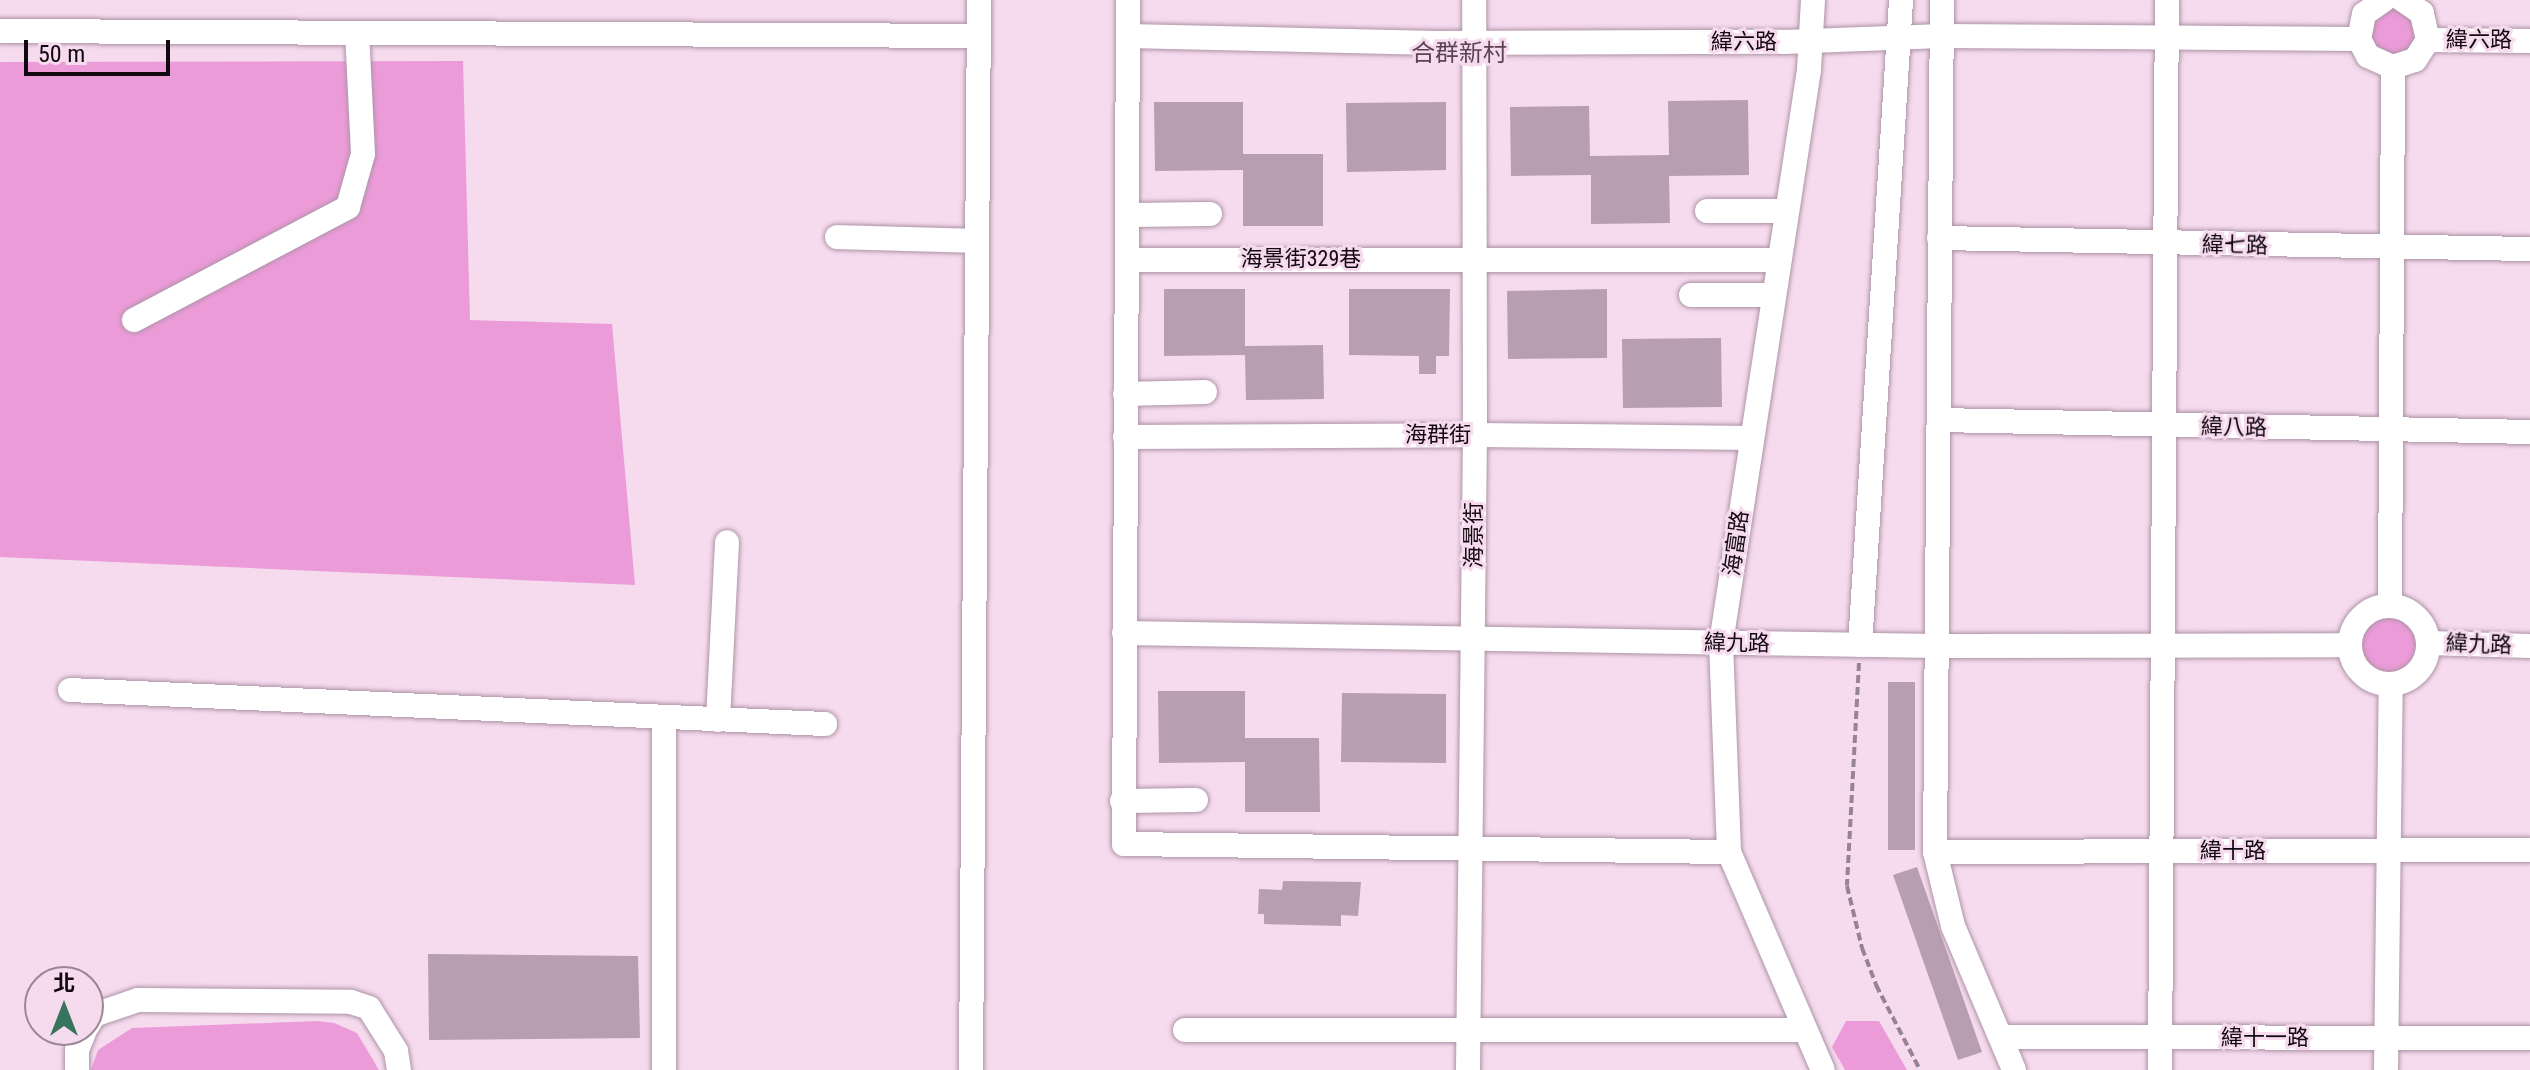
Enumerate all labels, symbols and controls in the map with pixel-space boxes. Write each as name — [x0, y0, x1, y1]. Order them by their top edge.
scale bar — [28, 24, 174, 74]
street label: 緯六路 — [2446, 27, 2512, 53]
street label: 緯六路 — [1711, 29, 1777, 55]
text: 50 m — [38, 40, 85, 68]
district label: 合群新村 — [1411, 40, 1507, 68]
street label: 緯七路 — [2202, 231, 2268, 259]
street label: 海景街329巷 — [1241, 246, 1361, 272]
street label: 緯八路 — [2201, 413, 2267, 441]
street label: 海群街 — [1405, 422, 1471, 448]
street label: 海景街 — [1461, 502, 1487, 568]
street label: 海富路 — [1718, 508, 1754, 578]
street label: 緯九路 — [1704, 629, 1770, 657]
street label: 緯九路 — [2446, 630, 2512, 658]
street label: 緯十路 — [2200, 838, 2266, 864]
north arrow — [24, 966, 104, 1046]
text: 北 — [53, 971, 75, 996]
street label: 緯十一路 — [2221, 1025, 2309, 1051]

